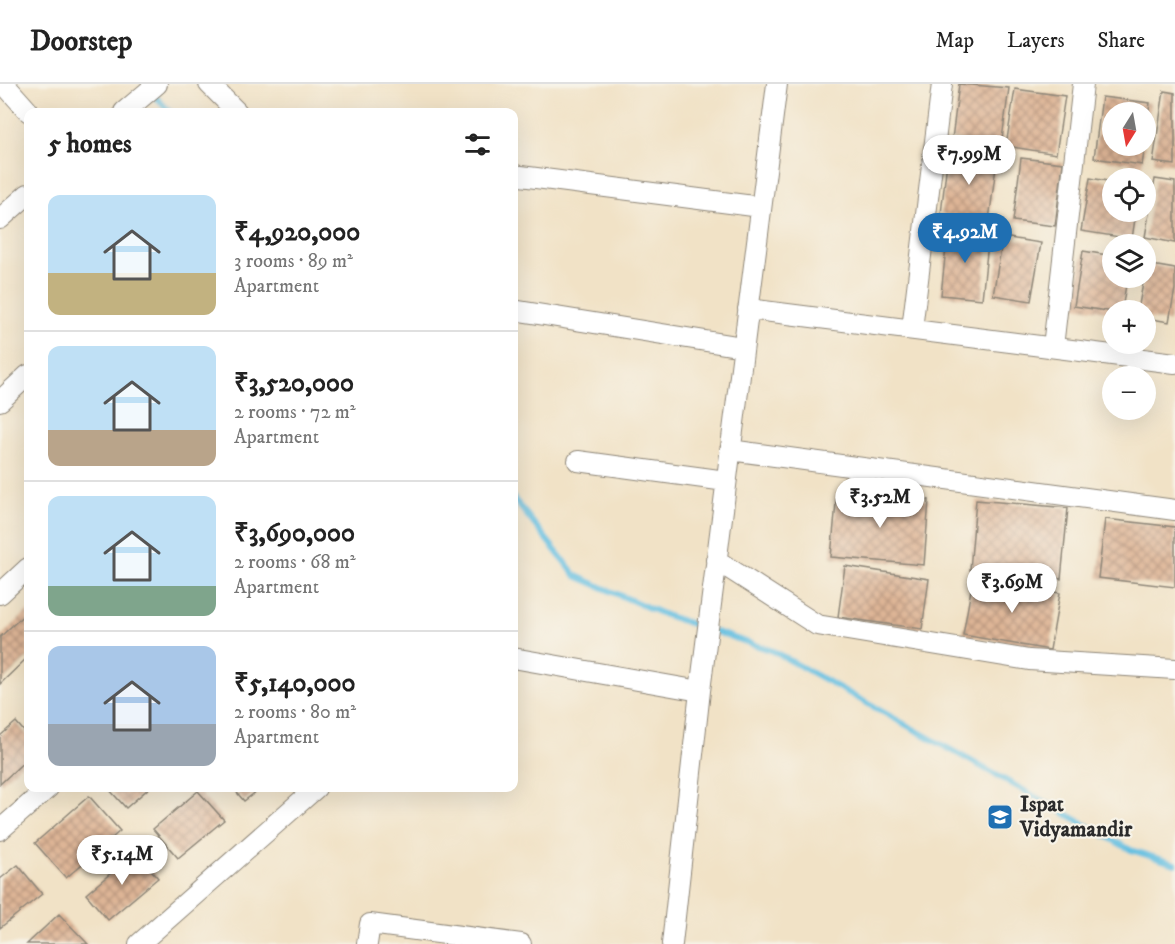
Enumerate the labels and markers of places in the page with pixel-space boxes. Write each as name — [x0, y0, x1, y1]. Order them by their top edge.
pin: ₹7.99M — [920, 135, 1018, 186]
pin: ₹4.92M — [916, 213, 1014, 264]
pin: ₹3.52M — [831, 478, 929, 529]
pin: ₹3.69M — [963, 563, 1061, 614]
place label: Ispat Vidyamandir — [1019, 791, 1133, 843]
school or university icon: Ispat Vidyamandir — [985, 802, 1015, 832]
pin: ₹5.14M — [73, 835, 171, 886]

